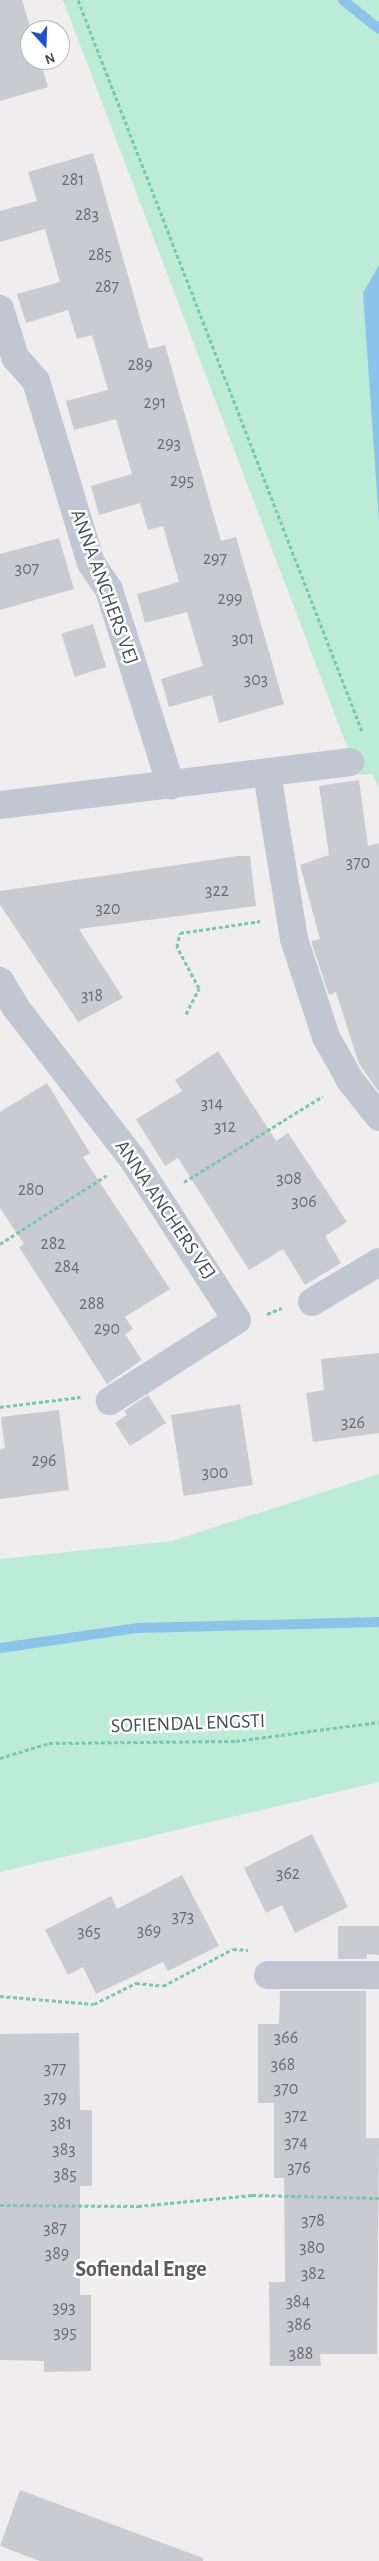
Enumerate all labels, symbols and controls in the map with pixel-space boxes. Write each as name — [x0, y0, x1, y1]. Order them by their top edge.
north arrow — [20, 20, 70, 70]
text: N — [43, 50, 57, 66]
house number: 281 — [62, 169, 84, 191]
house number: 283 — [75, 204, 99, 226]
house number: 285 — [88, 244, 112, 266]
house number: 287 — [95, 276, 119, 298]
house number: 289 — [127, 354, 153, 376]
house number: 291 — [144, 392, 166, 414]
house number: 293 — [157, 433, 181, 455]
house number: 295 — [170, 470, 194, 492]
street label: ANNA ANCHERS VEJ — [65, 506, 143, 668]
house number: 297 — [203, 548, 227, 570]
house number: 307 — [15, 558, 39, 580]
house number: 299 — [217, 588, 243, 610]
house number: 301 — [231, 628, 255, 650]
house number: 303 — [244, 669, 268, 691]
house number: 370 — [346, 852, 370, 874]
house number: 322 — [205, 880, 229, 902]
house number: 320 — [95, 898, 121, 920]
house number: 318 — [81, 985, 103, 1007]
house number: 314 — [201, 1093, 223, 1115]
house number: 312 — [214, 1116, 236, 1138]
street label: ANNA ANCHERS VEJ — [109, 1136, 221, 1284]
house number: 308 — [276, 1168, 302, 1190]
house number: 280 — [18, 1179, 44, 1201]
house number: 306 — [291, 1191, 317, 1213]
house number: 282 — [41, 1233, 65, 1255]
house number: 284 — [54, 1256, 80, 1278]
house number: 288 — [79, 1293, 105, 1315]
house number: 290 — [94, 1318, 120, 1340]
house number: 326 — [341, 1412, 365, 1434]
house number: 296 — [31, 1450, 57, 1472]
house number: 300 — [202, 1462, 228, 1484]
street label: SOFIENDAL ENGSTI — [110, 1709, 266, 1739]
house number: 362 — [276, 1863, 300, 1885]
house number: 373 — [172, 1906, 194, 1928]
house number: 369 — [137, 1920, 161, 1942]
house number: 365 — [77, 1921, 101, 1943]
house number: 366 — [274, 2027, 298, 2049]
house number: 368 — [271, 2054, 295, 2076]
house number: 377 — [44, 2058, 66, 2080]
house number: 370 — [274, 2078, 298, 2100]
house number: 379 — [43, 2087, 67, 2109]
house number: 372 — [284, 2105, 308, 2127]
house number: 381 — [50, 2113, 72, 2135]
house number: 374 — [284, 2132, 308, 2154]
house number: 383 — [52, 2139, 76, 2161]
house number: 376 — [287, 2157, 311, 2179]
house number: 385 — [53, 2164, 77, 2186]
house number: 378 — [301, 2210, 325, 2232]
house number: 387 — [43, 2218, 67, 2240]
house number: 380 — [299, 2237, 325, 2259]
house number: 389 — [45, 2243, 69, 2265]
district label: Sofiendal Enge — [75, 2257, 207, 2283]
house number: 382 — [301, 2263, 325, 2285]
house number: 384 — [286, 2291, 310, 2313]
house number: 393 — [52, 2297, 76, 2319]
house number: 386 — [287, 2314, 311, 2336]
house number: 395 — [53, 2322, 77, 2344]
house number: 388 — [289, 2343, 313, 2365]

